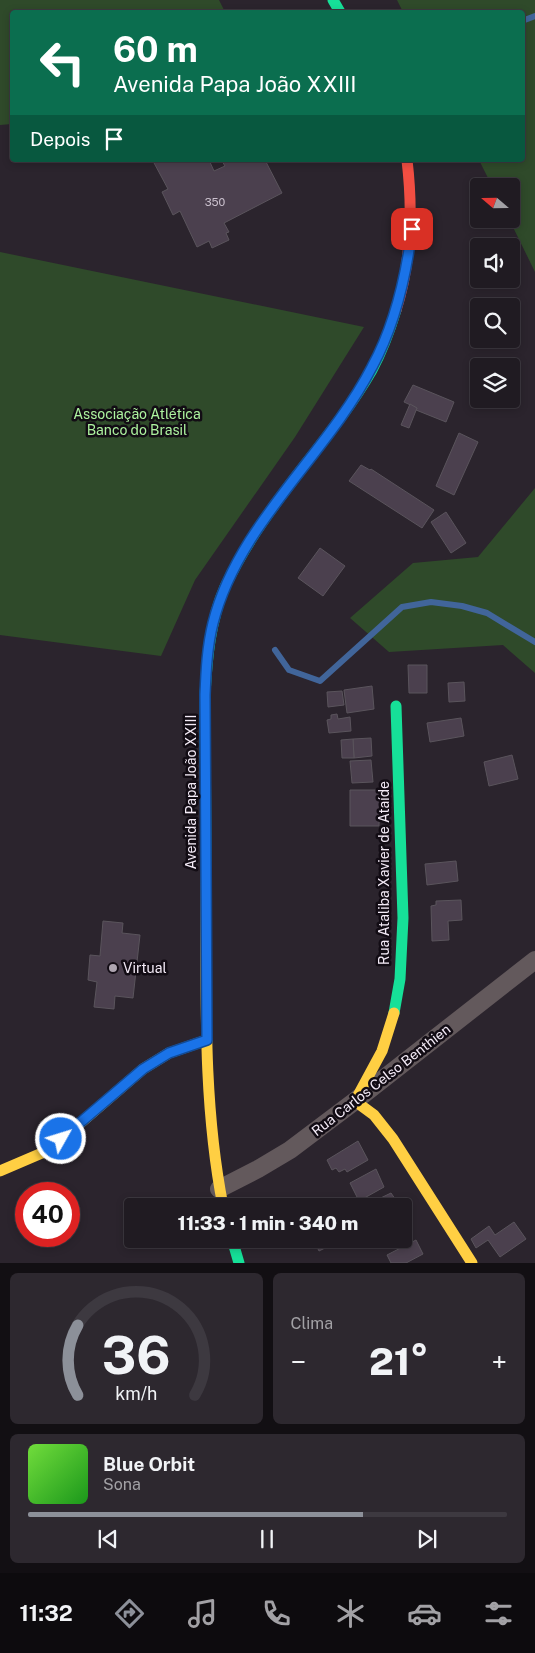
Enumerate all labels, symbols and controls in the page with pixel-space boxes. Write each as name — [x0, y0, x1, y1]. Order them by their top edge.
text: 60 m — [113, 29, 198, 70]
icon: left — [30, 30, 95, 95]
text: Avenida Papa João XXIII — [113, 71, 357, 97]
icon: arrive — [100, 125, 128, 153]
text: Depois — [30, 128, 90, 150]
north arrow — [470, 178, 520, 228]
map controls — [470, 178, 520, 408]
house number: 350 — [205, 196, 226, 208]
pin — [391, 208, 433, 250]
icon: arrive — [398, 215, 426, 243]
button: sound — [470, 238, 520, 288]
button: search — [470, 298, 520, 348]
button: layers — [470, 358, 520, 408]
park label: Associação Atlética Banco do Brasil — [73, 406, 201, 438]
street label: Avenida Papa João XXIII — [183, 715, 199, 870]
street label: Rua Ataliba Xavier de Ataíde — [376, 781, 392, 965]
place label: Virtual — [123, 960, 167, 976]
marker: Virtual — [107, 962, 119, 974]
street label: Rua Carlos Celso Benthien — [308, 1021, 454, 1139]
position arrow — [34, 1112, 86, 1164]
speed limit sign: 40 — [15, 1182, 80, 1247]
text: 11:33 · 1 min · 340 m — [178, 1212, 358, 1234]
text: Clima — [291, 1314, 333, 1333]
text: 36 — [102, 1325, 171, 1386]
text: 21° — [369, 1339, 429, 1384]
text: − — [291, 1345, 306, 1378]
text: + — [491, 1345, 507, 1378]
text: km/h — [115, 1383, 157, 1404]
text: Blue Orbit — [103, 1453, 195, 1475]
text: Sona — [103, 1475, 141, 1494]
icon: previous — [94, 1525, 122, 1553]
icon: pause — [253, 1525, 281, 1553]
icon: next — [413, 1525, 441, 1553]
icon: directions — [112, 1596, 147, 1631]
icon: music — [185, 1596, 220, 1631]
icon: phone — [259, 1596, 294, 1631]
icon: climate — [333, 1596, 368, 1631]
icon: car — [407, 1596, 442, 1631]
icon: filters — [481, 1596, 516, 1631]
text: 11:32 — [19, 1600, 73, 1626]

